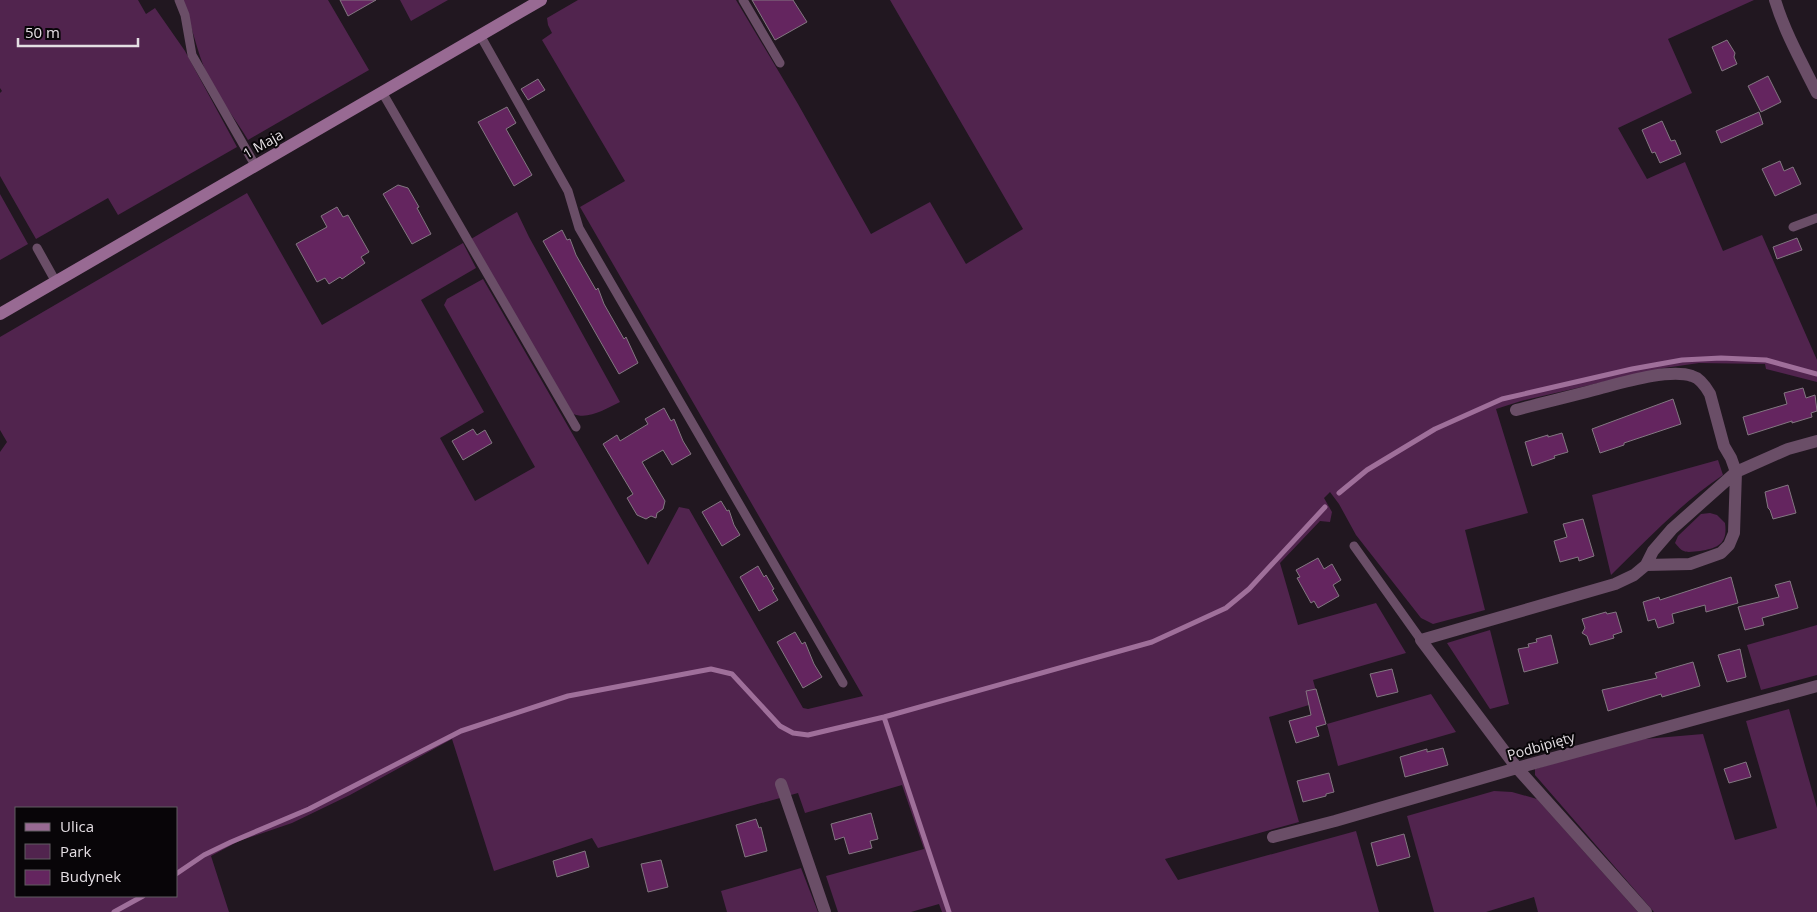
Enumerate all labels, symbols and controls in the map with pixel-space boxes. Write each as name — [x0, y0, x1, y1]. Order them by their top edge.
scale bar — [18, 15, 138, 47]
text: 50 m — [25, 22, 60, 42]
street label: 1 Maja — [239, 125, 286, 163]
street label: Podbipięty — [1505, 727, 1578, 764]
legend — [15, 807, 178, 897]
text: Ulica — [60, 816, 94, 836]
text: Park — [60, 841, 91, 861]
text: Budynek — [60, 866, 121, 886]

